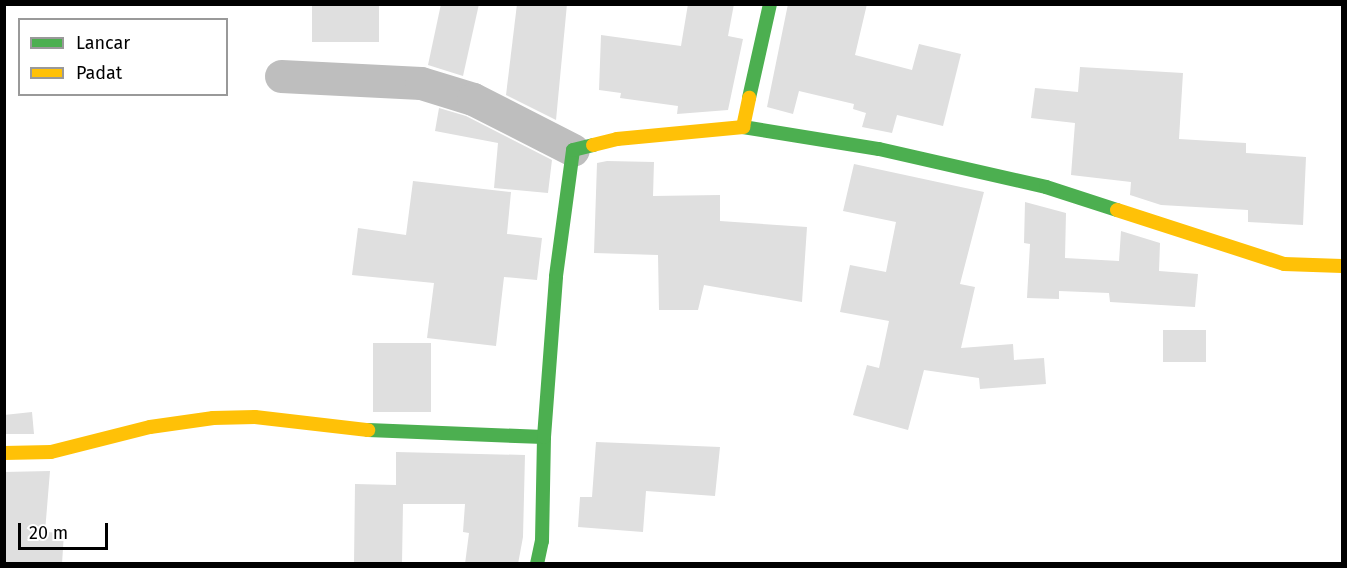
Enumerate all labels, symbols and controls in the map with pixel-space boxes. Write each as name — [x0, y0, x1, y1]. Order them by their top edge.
legend — [18, 18, 228, 96]
text: Lancar — [76, 32, 130, 54]
text: Padat — [76, 62, 122, 84]
scale bar — [21, 511, 111, 549]
text: 20 m — [29, 522, 68, 544]

